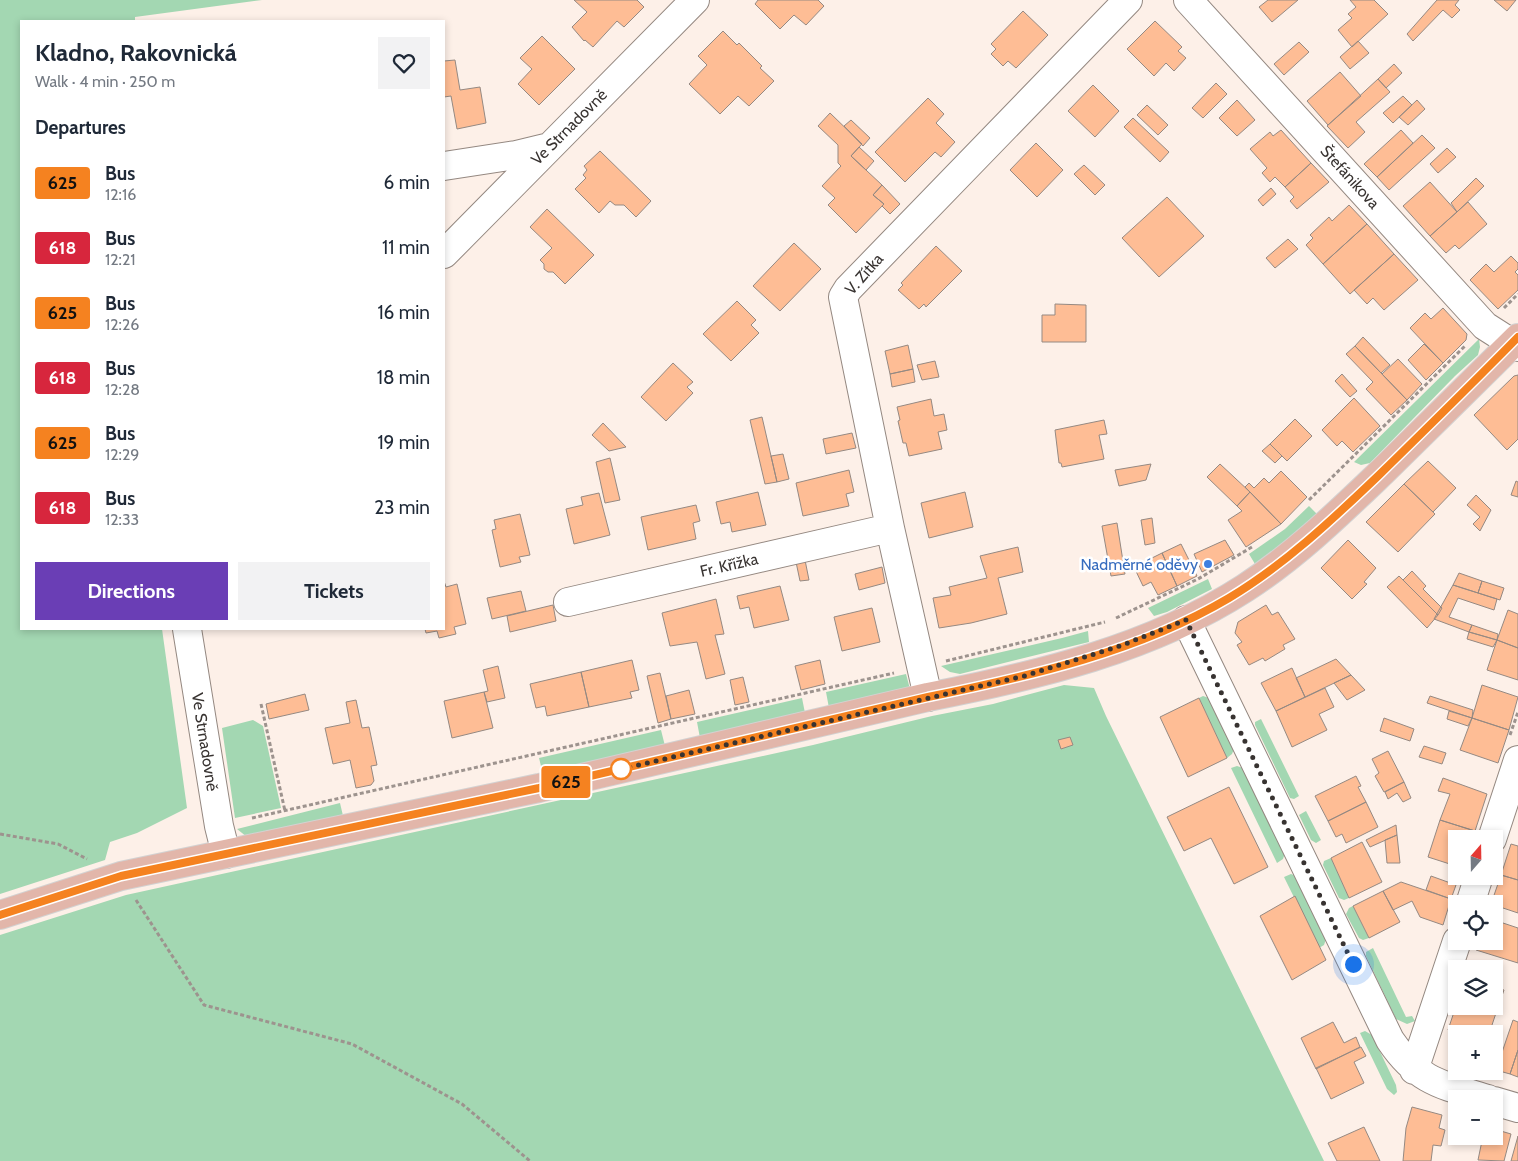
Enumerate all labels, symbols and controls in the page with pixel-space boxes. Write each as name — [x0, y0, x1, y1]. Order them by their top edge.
button: heart — [378, 37, 430, 89]
text: Kladno, Rakovnická — [35, 38, 237, 67]
text: Walk · 4 min · 250 m — [35, 72, 175, 91]
street label: Ve Strnadovně — [527, 85, 611, 169]
text: Departures — [35, 116, 126, 139]
street label: Štefánikova — [1317, 141, 1384, 213]
text: Bus — [105, 162, 135, 185]
text: 6 min — [384, 171, 430, 194]
text: 625 — [48, 172, 77, 194]
text: 12:16 — [105, 185, 136, 204]
text: Bus — [105, 227, 135, 250]
text: 11 min — [382, 236, 430, 259]
text: 618 — [49, 237, 76, 259]
street label: V. Zítka — [841, 249, 887, 298]
text: 12:21 — [105, 250, 136, 269]
text: Bus — [105, 292, 135, 315]
text: 16 min — [377, 301, 430, 324]
text: 625 — [48, 302, 77, 324]
text: 12:26 — [105, 315, 139, 334]
text: Bus — [105, 357, 135, 380]
text: 18 min — [377, 366, 430, 389]
text: 618 — [49, 367, 76, 389]
text: 12:28 — [105, 380, 140, 399]
text: Bus — [105, 422, 135, 445]
text: 19 min — [377, 431, 430, 454]
text: 625 — [48, 432, 77, 454]
text: 12:29 — [105, 445, 139, 464]
text: Bus — [105, 487, 135, 510]
text: 23 min — [374, 496, 430, 519]
text: 618 — [49, 497, 76, 519]
text: 12:33 — [105, 510, 139, 529]
street label: Fr. Křížka — [698, 549, 760, 581]
place label: Nadměrné oděvy — [1080, 555, 1198, 574]
marker: Nadměrné oděvy — [1202, 558, 1214, 570]
button: Directions — [35, 562, 228, 620]
button: Tickets — [238, 562, 430, 620]
street label: Ve Strnadovně — [188, 691, 222, 793]
unlabelled marker — [610, 758, 632, 780]
line badge: 625 — [537, 766, 595, 798]
text: 625 — [551, 771, 581, 793]
north arrow — [1448, 830, 1502, 885]
map controls — [1448, 830, 1503, 1145]
button: locate — [1448, 895, 1503, 950]
your location — [1341, 952, 1366, 977]
button: layers — [1448, 960, 1503, 1015]
button: + — [1448, 1025, 1503, 1080]
button: − — [1448, 1090, 1503, 1145]

